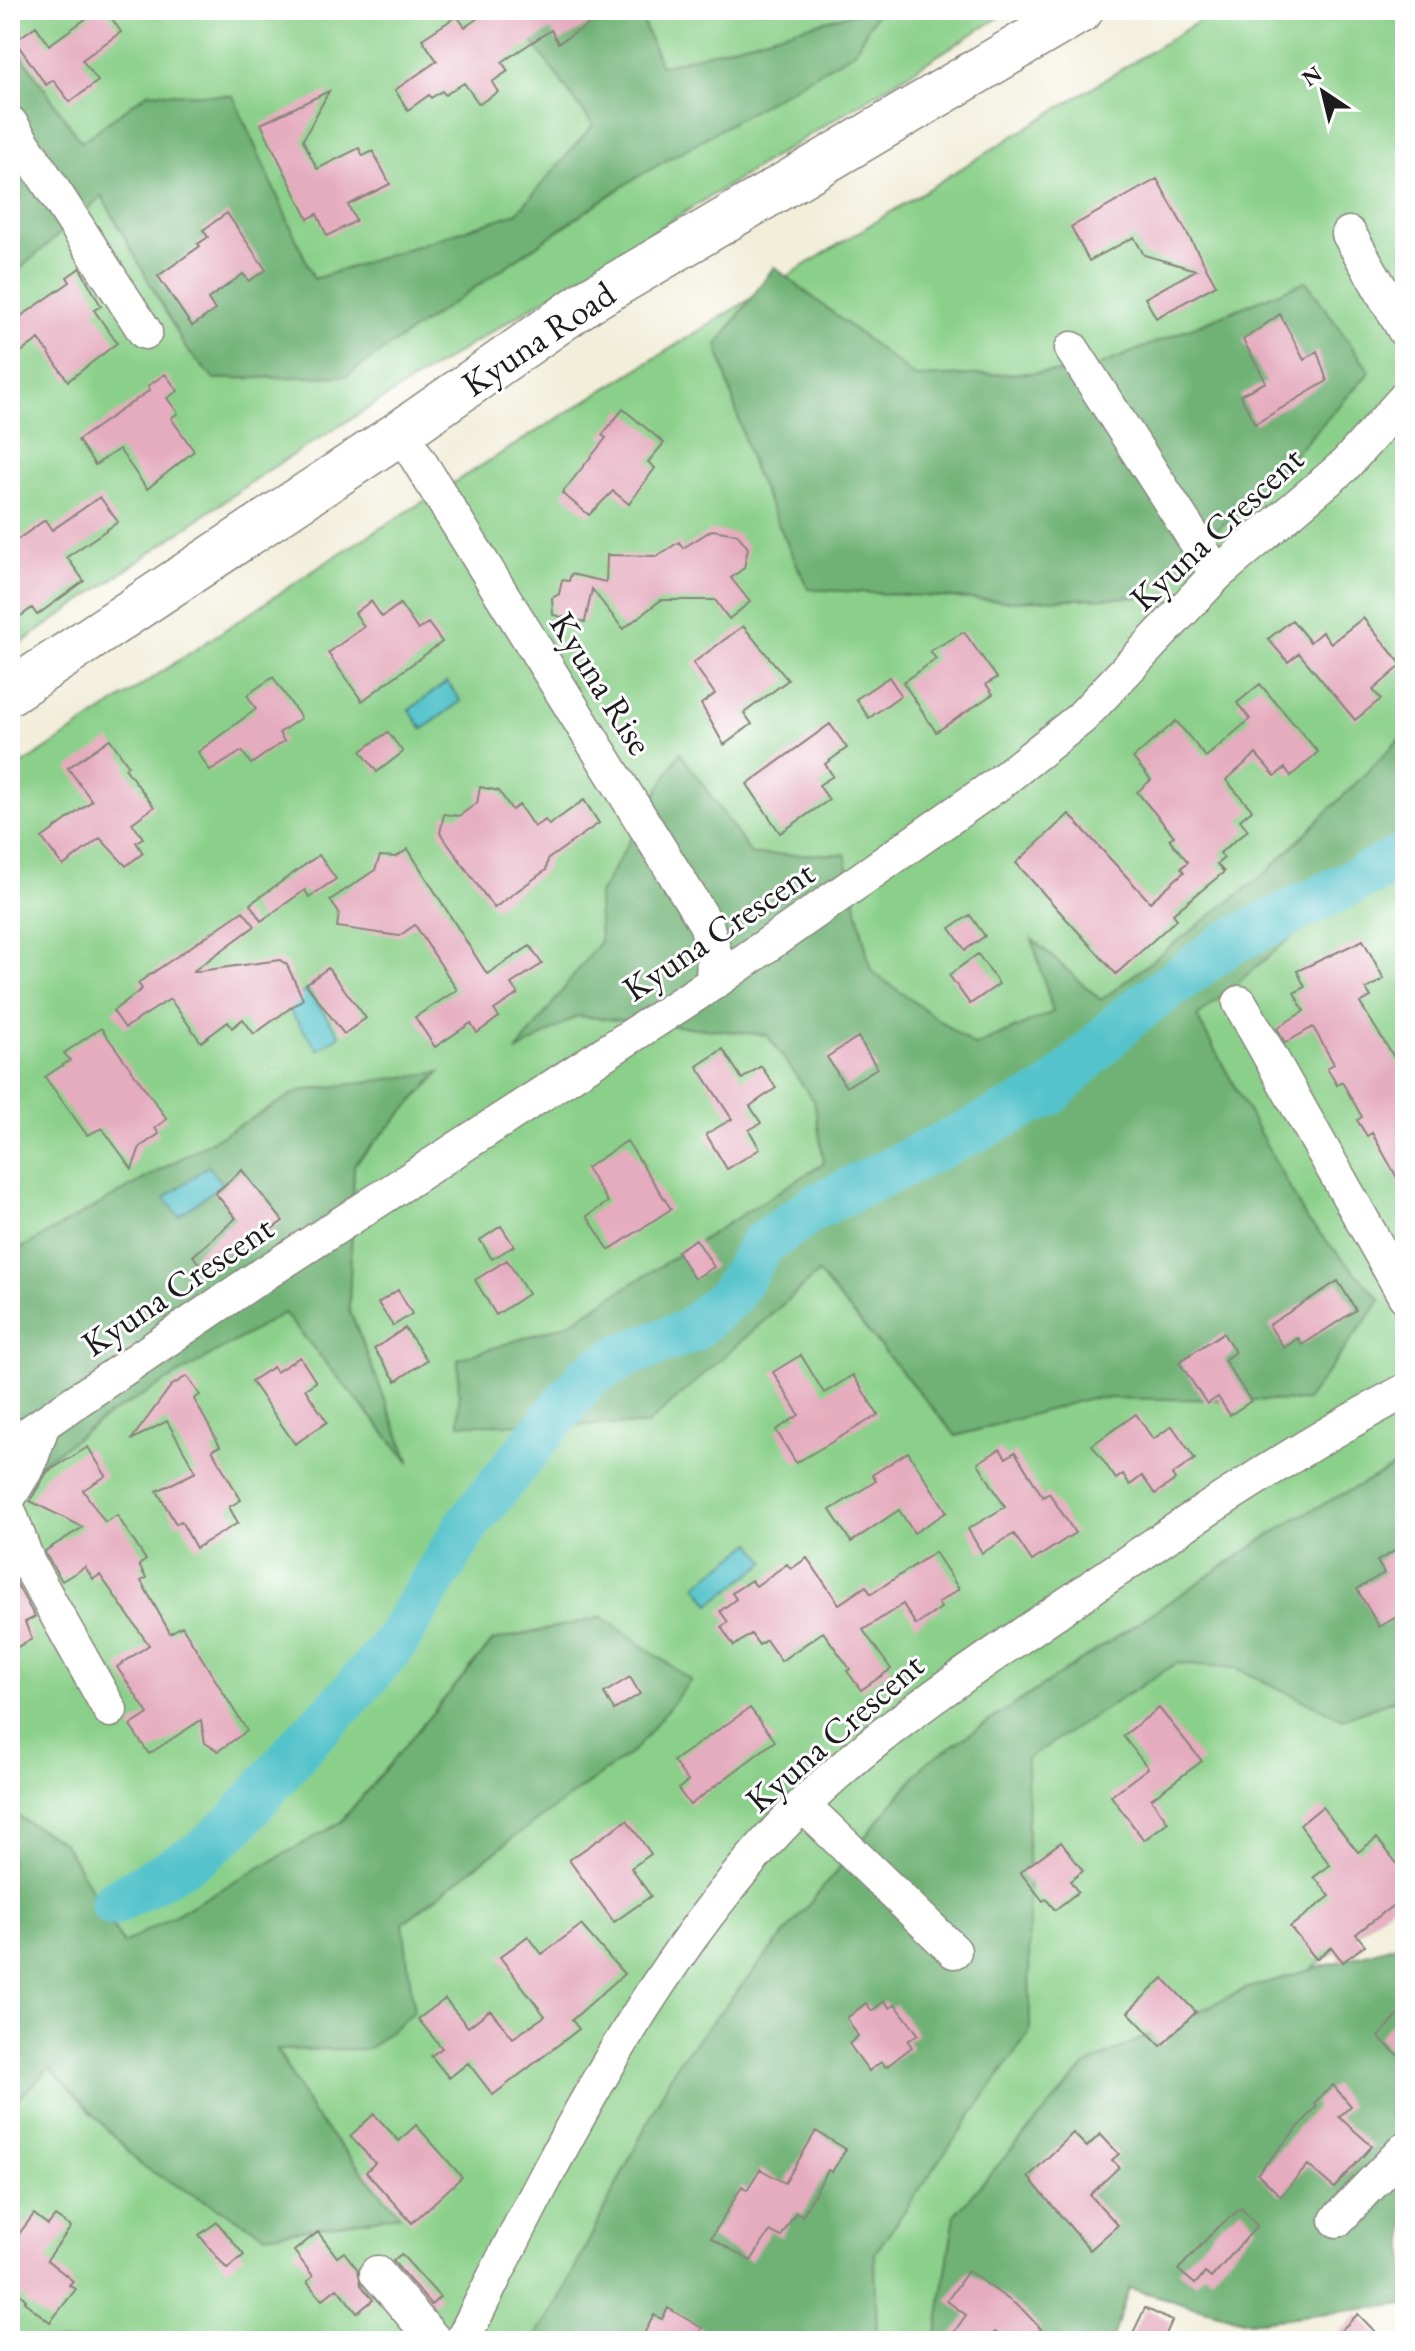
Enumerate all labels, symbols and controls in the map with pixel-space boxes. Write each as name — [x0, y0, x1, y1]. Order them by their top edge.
north arrow — [1283, 52, 1363, 132]
text: N — [1296, 59, 1328, 93]
street label: Kyuna Road — [453, 270, 625, 407]
street label: Kyuna Crescent — [1119, 435, 1314, 621]
street label: Kyuna Rise — [539, 603, 664, 764]
street label: Kyuna Crescent — [613, 849, 824, 1012]
street label: Kyuna Crescent — [72, 1204, 283, 1367]
street label: Kyuna Crescent — [735, 1642, 934, 1823]

